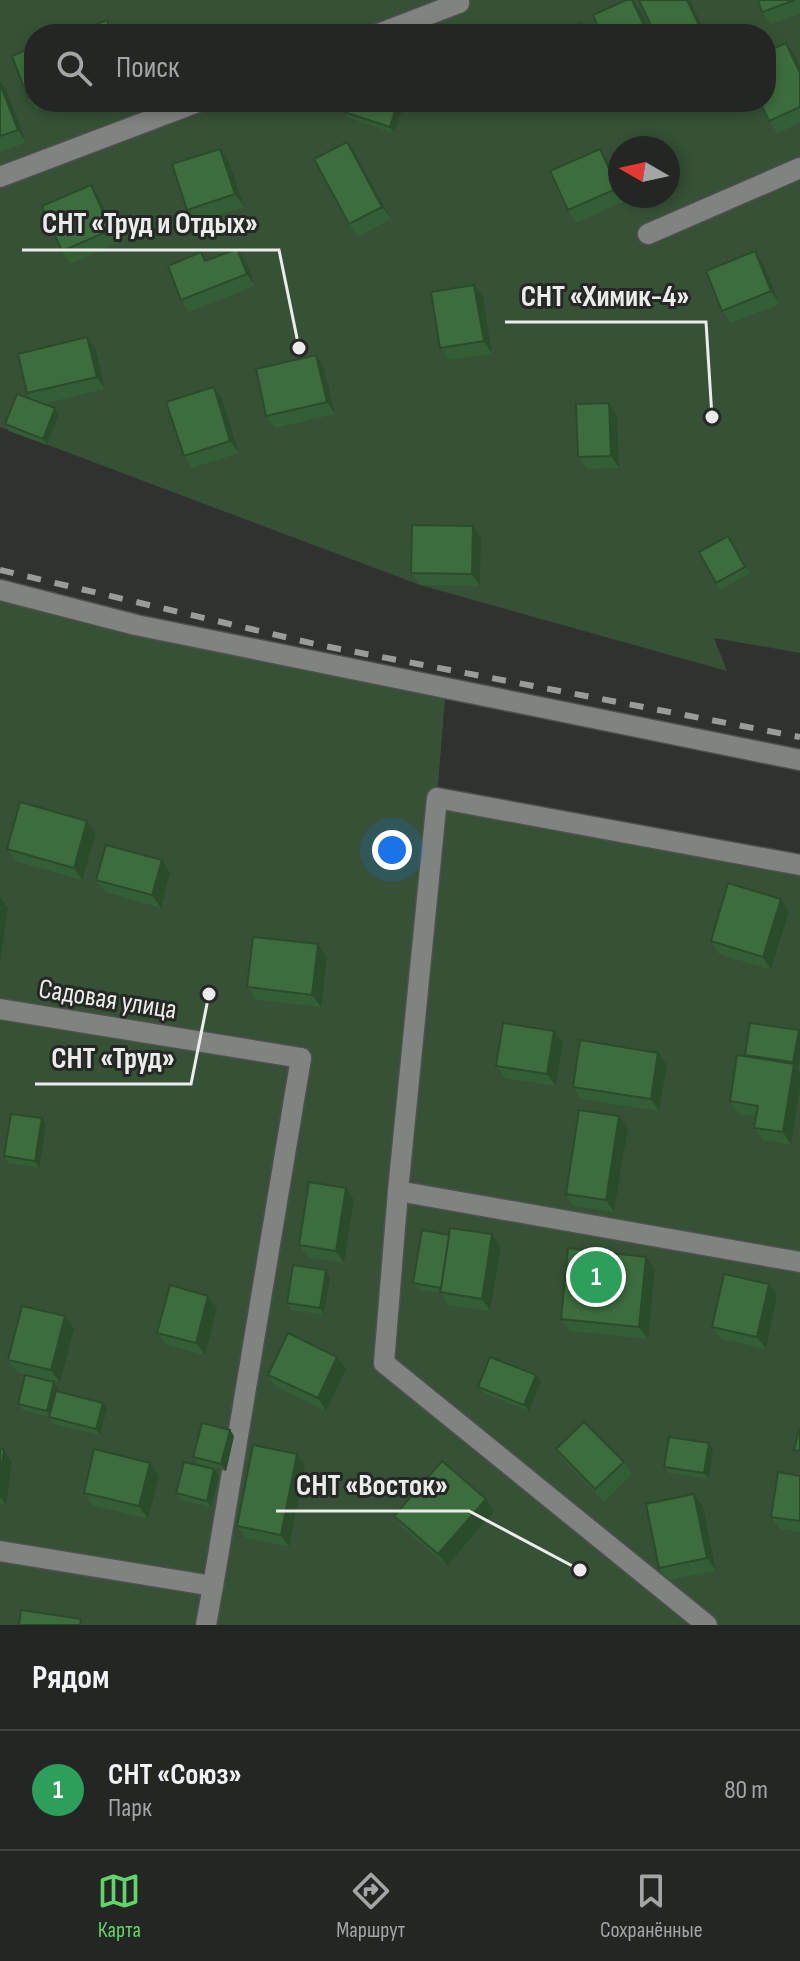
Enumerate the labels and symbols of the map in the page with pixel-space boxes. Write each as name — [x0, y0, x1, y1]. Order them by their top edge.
north arrow — [608, 136, 680, 208]
callout: СНТ «Труд и Отдых» — [22, 196, 279, 250]
text: СНТ «Труд и Отдых» — [42, 206, 258, 242]
callout: СНТ «Химик-4» — [505, 268, 706, 322]
text: СНТ «Химик-4» — [521, 279, 689, 315]
your location — [372, 830, 412, 870]
street label: Садовая улица — [36, 972, 179, 1027]
callout: СНТ «Труд» — [35, 1030, 191, 1084]
text: СНТ «Труд» — [51, 1041, 175, 1077]
pin: 1 — [570, 1247, 622, 1307]
callout: СНТ «Восток» — [276, 1457, 469, 1511]
text: СНТ «Восток» — [296, 1468, 448, 1504]

